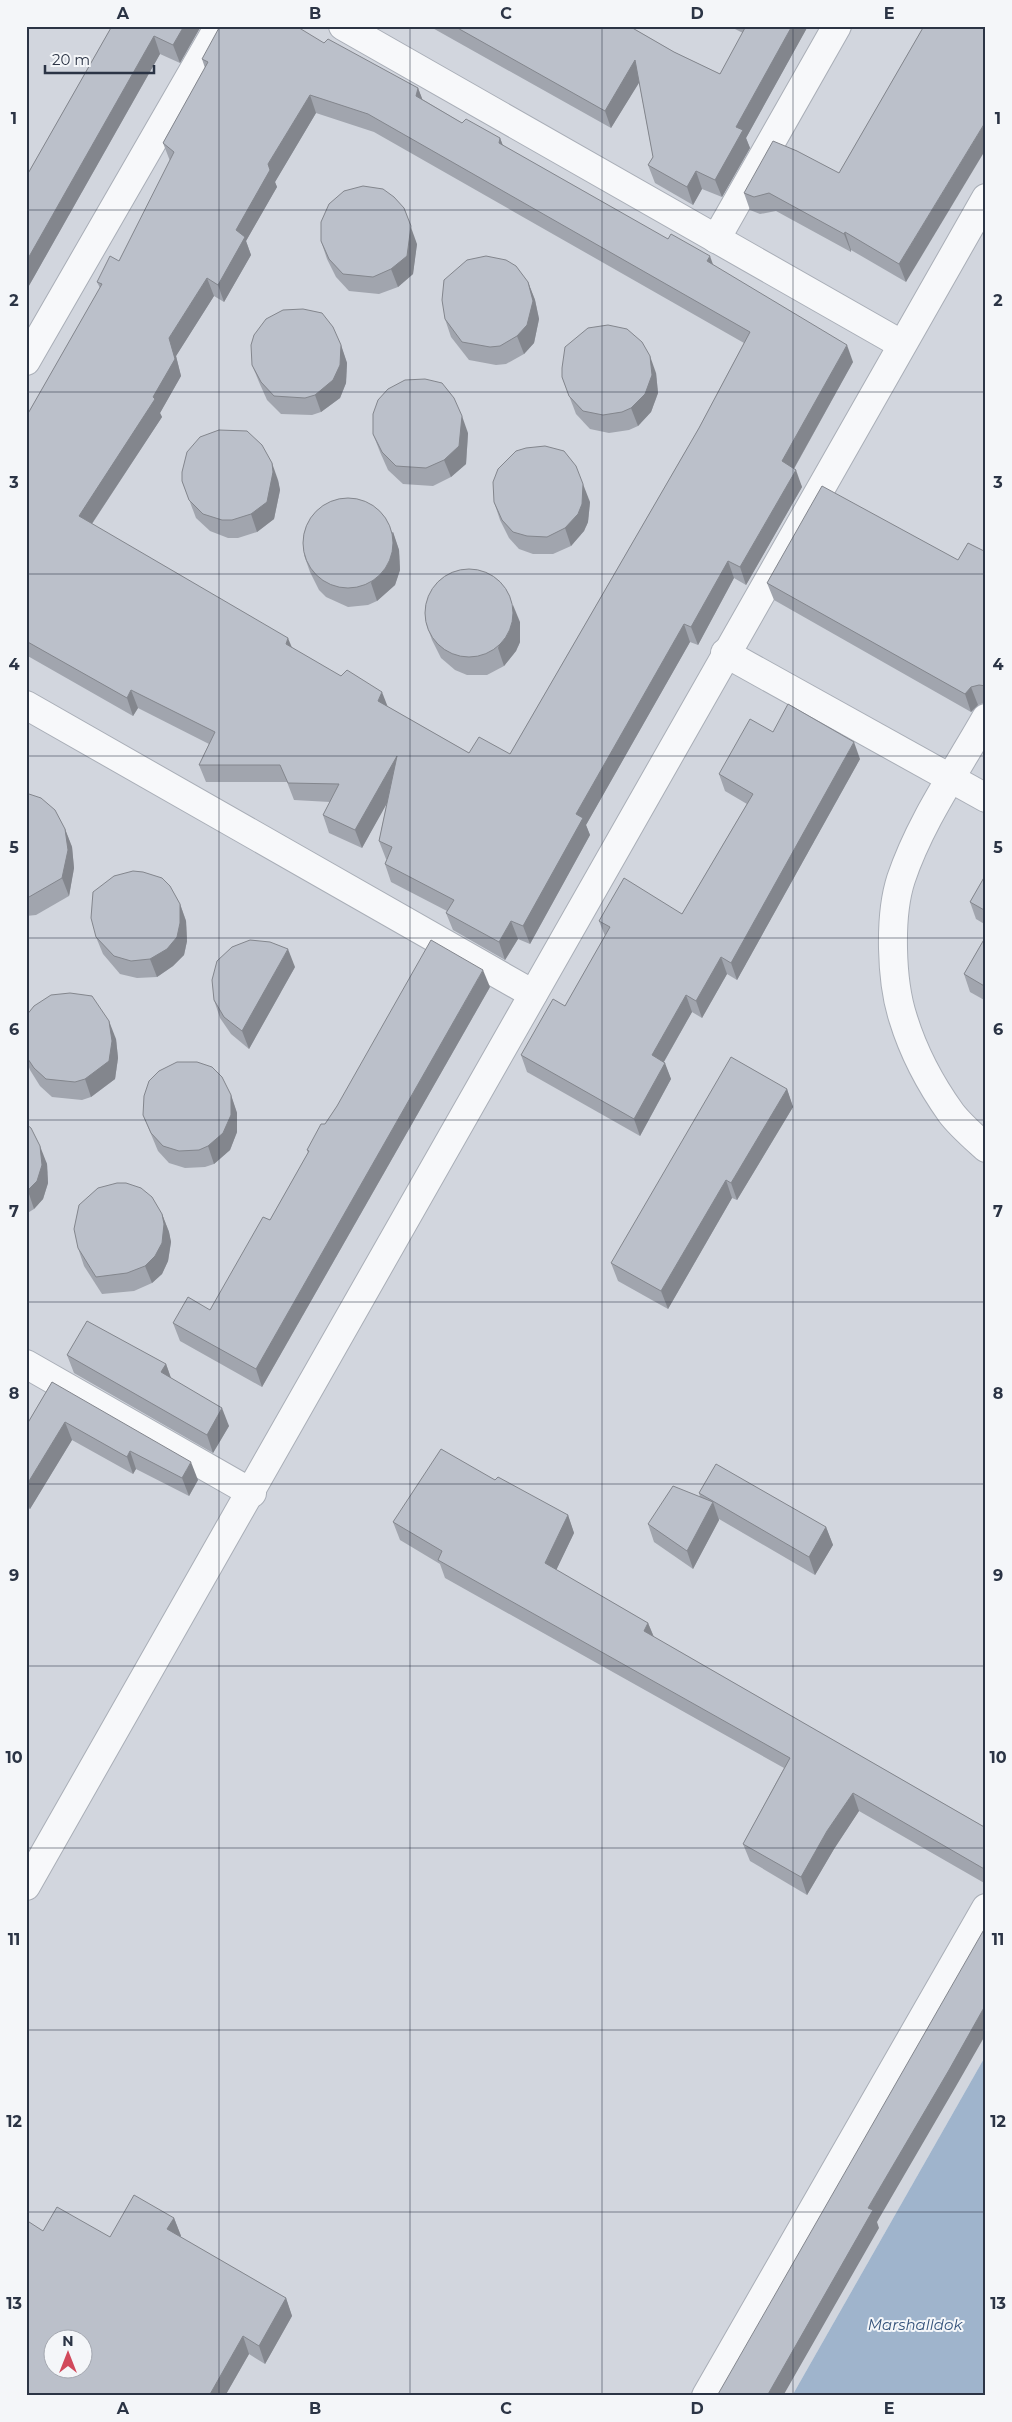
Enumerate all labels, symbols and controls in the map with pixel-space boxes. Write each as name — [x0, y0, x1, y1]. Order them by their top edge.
text: A — [116, 4, 130, 23]
text: B — [309, 4, 321, 23]
text: C — [500, 4, 512, 23]
text: D — [690, 4, 704, 23]
text: E — [884, 4, 894, 23]
scale bar — [45, 42, 154, 74]
text: 20 m — [52, 50, 90, 69]
text: 1 — [11, 109, 17, 128]
text: 1 — [995, 109, 1001, 128]
text: 2 — [9, 291, 19, 310]
text: 2 — [993, 291, 1003, 310]
text: 3 — [8, 473, 19, 492]
text: 3 — [992, 473, 1003, 492]
text: 4 — [8, 655, 20, 674]
text: 4 — [992, 655, 1004, 674]
text: 5 — [9, 838, 19, 857]
text: 5 — [993, 838, 1003, 857]
text: 6 — [9, 1020, 19, 1039]
text: 6 — [993, 1020, 1003, 1039]
text: 7 — [9, 1202, 19, 1221]
text: 7 — [993, 1202, 1003, 1221]
text: 8 — [9, 1384, 19, 1403]
text: 8 — [993, 1384, 1003, 1403]
text: 9 — [9, 1566, 19, 1585]
text: 9 — [993, 1566, 1003, 1585]
text: 10 — [5, 1748, 23, 1767]
text: 10 — [989, 1748, 1007, 1767]
text: 11 — [8, 1930, 20, 1949]
text: 11 — [992, 1930, 1004, 1949]
text: 12 — [6, 2112, 22, 2131]
text: 12 — [990, 2112, 1006, 2131]
text: 13 — [6, 2294, 22, 2313]
text: 13 — [990, 2294, 1006, 2313]
water label: Marshalldok — [868, 2315, 963, 2334]
north arrow — [42, 2330, 92, 2380]
text: N — [62, 2332, 74, 2350]
text: A — [116, 2399, 130, 2418]
text: B — [309, 2399, 321, 2418]
text: C — [500, 2399, 512, 2418]
text: D — [690, 2399, 704, 2418]
text: E — [884, 2399, 894, 2418]

